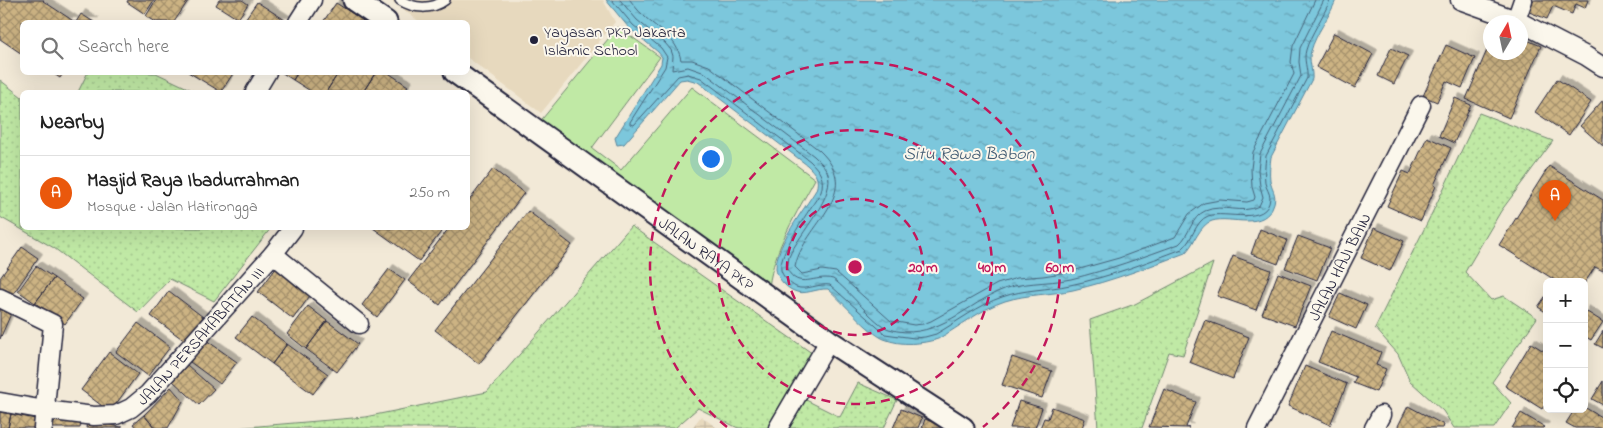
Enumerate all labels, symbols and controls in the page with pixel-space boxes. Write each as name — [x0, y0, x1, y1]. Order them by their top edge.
north arrow — [1483, 15, 1528, 60]
search box — [20, 20, 470, 75]
place label: Yayasan PKP Jakarta Islamic School — [544, 21, 686, 63]
icon: search — [38, 34, 66, 62]
text: Search here — [78, 34, 169, 61]
marker: Yayasan PKP Jakarta Islamic School — [528, 34, 540, 46]
text: Nearby — [40, 108, 104, 138]
water label: Situ Rawa Babon — [904, 142, 1036, 168]
your location — [698, 146, 724, 172]
text: Masjid Raya Ibadurrahman — [87, 168, 299, 195]
pin: A — [1539, 180, 1571, 221]
text: A — [51, 181, 61, 205]
text: 250 m — [410, 181, 450, 205]
text: Mosque · Jalan Hatirongga — [87, 195, 258, 219]
street label: JALAN HAJI BAIN — [1303, 209, 1378, 326]
street label: JALAN RAYA PKP — [653, 212, 759, 298]
text: 20 m — [907, 257, 938, 279]
text: 40 m — [977, 257, 1006, 279]
text: 60 m — [1045, 257, 1075, 279]
centre of rings — [846, 258, 864, 276]
street label: JALAN PERSAHABATAN III — [133, 262, 271, 412]
map controls — [1543, 278, 1588, 413]
button: + — [1543, 278, 1588, 323]
button: − — [1543, 323, 1588, 368]
button: locate — [1543, 368, 1588, 413]

